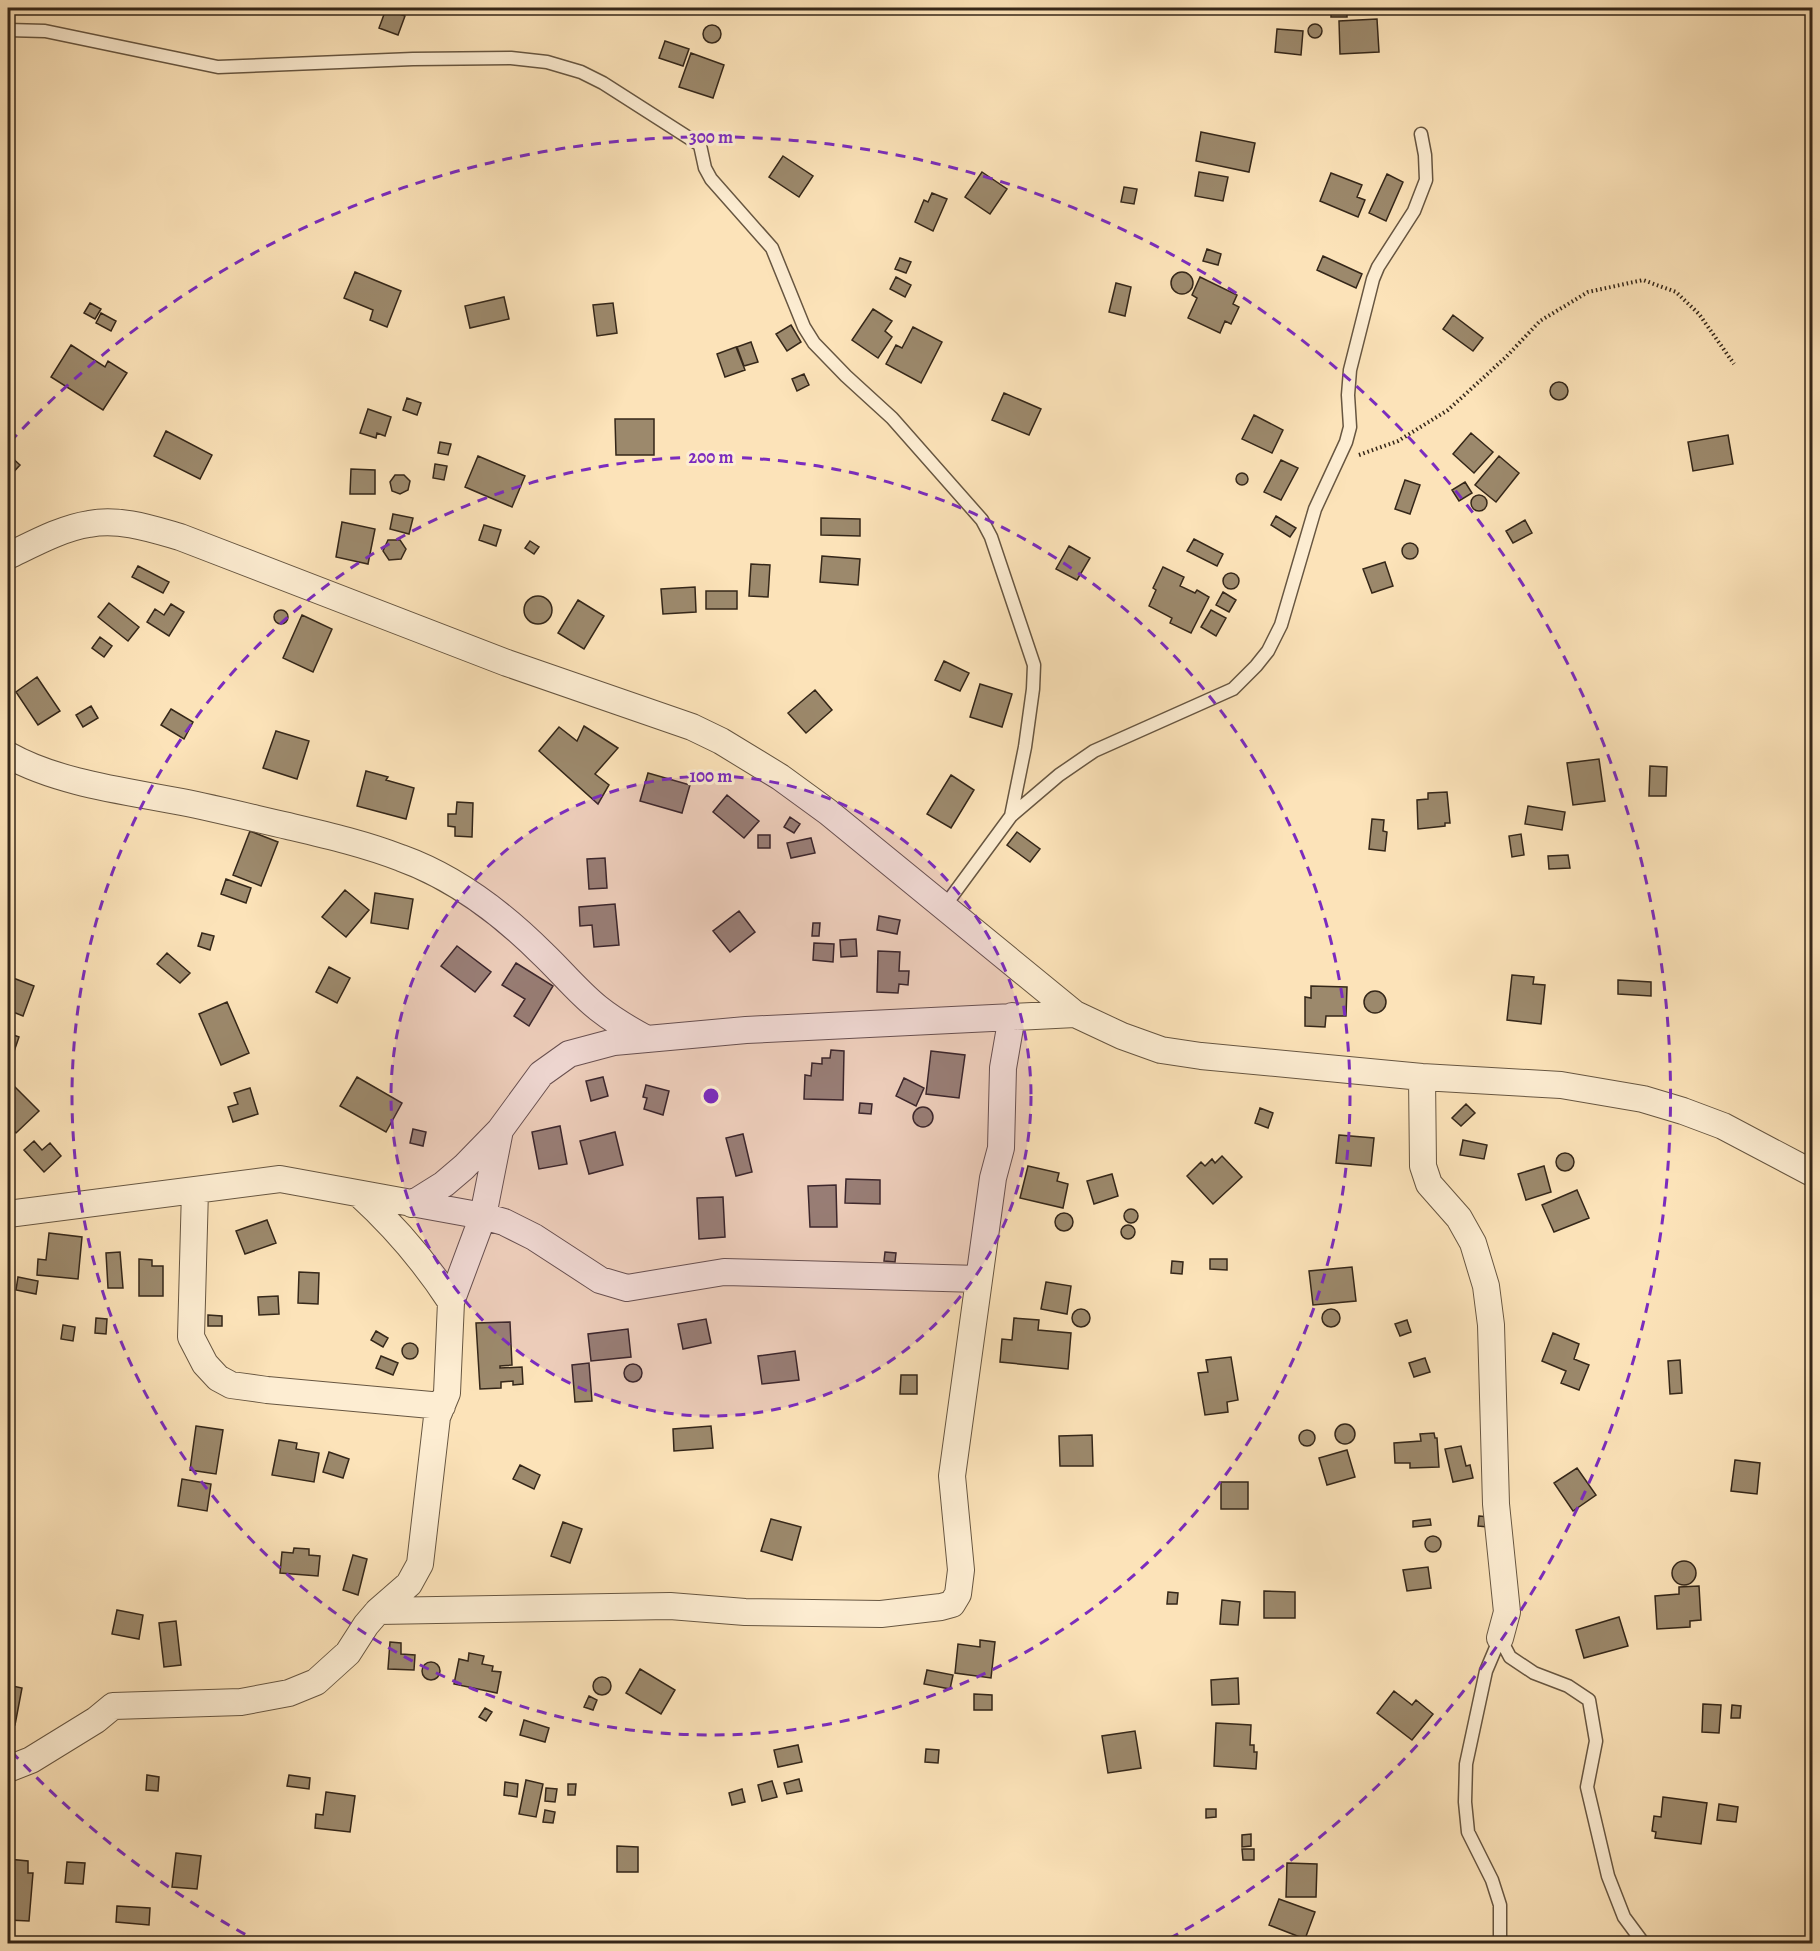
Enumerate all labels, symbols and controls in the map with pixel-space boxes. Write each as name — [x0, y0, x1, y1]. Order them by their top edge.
text: 300 m — [689, 125, 733, 149]
text: 200 m — [688, 445, 734, 469]
text: 100 m — [690, 764, 732, 788]
centre of rings — [701, 1086, 721, 1106]

